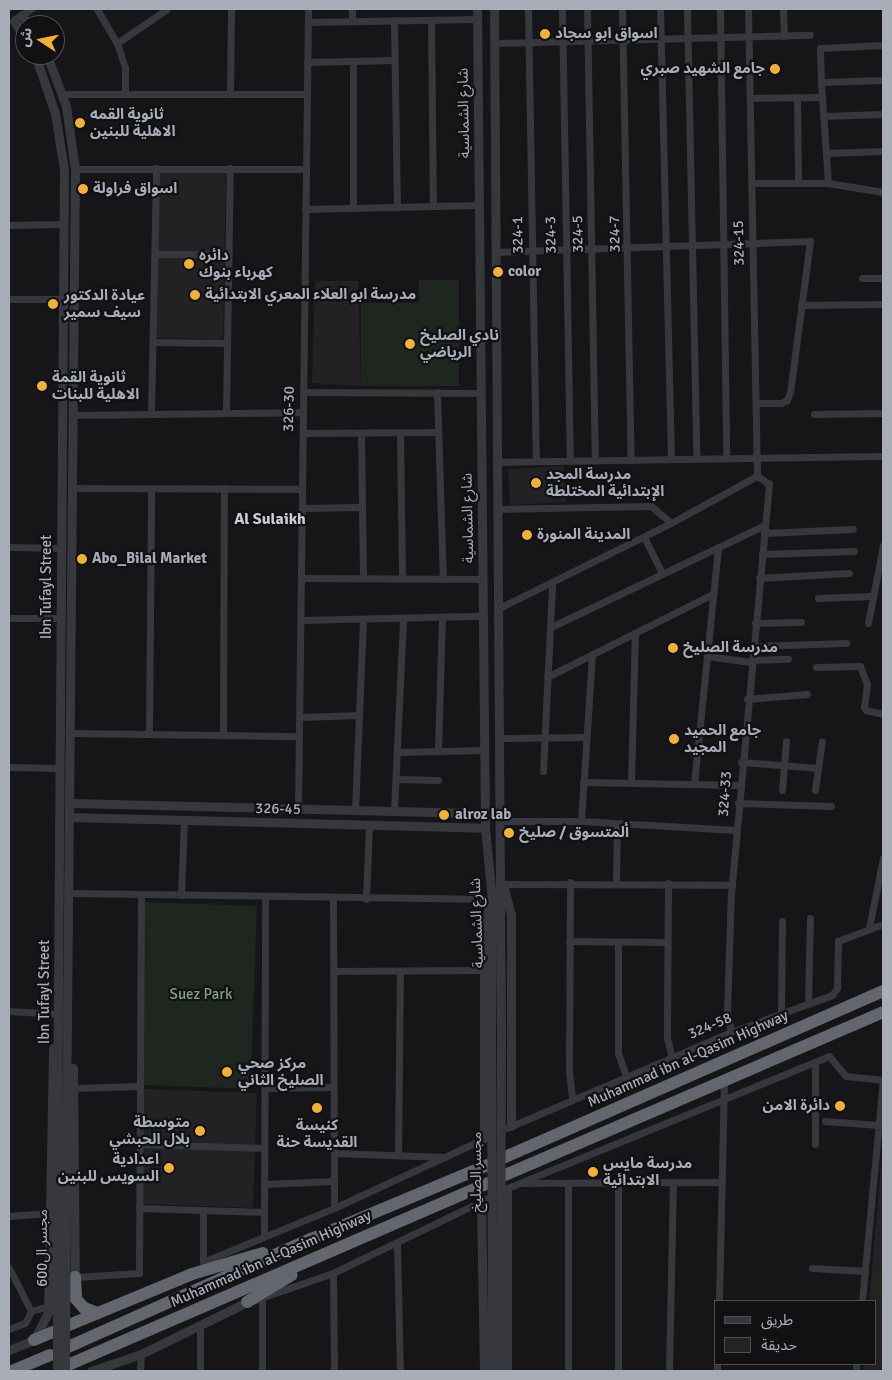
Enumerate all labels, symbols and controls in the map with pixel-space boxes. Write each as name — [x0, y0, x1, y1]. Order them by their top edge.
north arrow — [15, 15, 65, 65]
place label: اسواق ابو سجاد — [555, 25, 658, 43]
text: ش — [16, 26, 36, 48]
marker: اسواق ابو سجاد — [539, 28, 551, 40]
place label: جامع الشهيد صبري — [640, 60, 765, 78]
marker: جامع الشهيد صبري — [769, 63, 781, 75]
street label: شارع الشماسية — [454, 68, 474, 158]
place label: ثانوية القمه الاهلية للبنين — [90, 105, 175, 140]
marker: ثانوية القمه الاهلية للبنين — [74, 117, 86, 129]
place label: اسواق فراولة — [93, 180, 177, 198]
marker: اسواق فراولة — [77, 183, 89, 195]
street label: 324-5 — [569, 215, 587, 253]
street label: 324-7 — [606, 215, 624, 253]
street label: 324-1 — [509, 216, 527, 254]
street label: 324-3 — [542, 216, 560, 254]
street label: 324-15 — [730, 220, 748, 266]
place label: دائره كهرباء بنوك — [199, 246, 273, 281]
marker: دائره كهرباء بنوك — [183, 258, 195, 270]
place label: color — [508, 263, 541, 281]
marker: color — [492, 266, 504, 278]
place label: عيادة الدكتور سيف سمير — [64, 286, 145, 321]
place label: مدرسة ابو العلاء المعري الابتدائية — [205, 286, 416, 304]
marker: مدرسة ابو العلاء المعري الابتدائية — [189, 289, 201, 301]
marker: عيادة الدكتور سيف سمير — [46, 297, 60, 311]
place label: نادي الصليخ الرياضي — [420, 326, 499, 361]
marker: نادي الصليخ الرياضي — [404, 338, 416, 350]
place label: ثانوية القمة الاهلية للبنات — [52, 368, 139, 403]
marker: ثانوية القمة الاهلية للبنات — [36, 380, 48, 392]
street label: 326-30 — [280, 386, 298, 432]
place label: مدرسة المجد الإبتدائية المختلطة — [546, 465, 664, 500]
street label: شارع الشماسية — [458, 473, 478, 563]
marker: مدرسة المجد الإبتدائية المختلطة — [530, 477, 542, 489]
district label: Al Sulaikh — [234, 509, 306, 529]
place label: المدينة المنورة — [537, 526, 630, 544]
marker: المدينة المنورة — [521, 529, 533, 541]
street label: Ibn Tufayl Street — [38, 535, 56, 639]
place label: Abo_Bilal Market — [92, 550, 207, 568]
marker: Abo_Bilal Market — [76, 553, 88, 565]
place label: مدرسة الصليخ — [683, 639, 778, 657]
marker: مدرسة الصليخ — [667, 642, 679, 654]
place label: جامع الحميد المجيد — [684, 721, 761, 756]
marker: جامع الحميد المجيد — [668, 733, 680, 745]
street label: 324-33 — [714, 771, 736, 817]
street label: 326-45 — [255, 800, 301, 818]
place label: alroz lab — [455, 806, 511, 824]
marker: alroz lab — [437, 808, 451, 822]
place label: ألمتسوق / صليخ — [519, 824, 629, 842]
marker: ألمتسوق / صليخ — [503, 827, 515, 839]
street label: شارع الشماسية — [466, 877, 488, 969]
street label: Ibn Tufayl Street — [36, 940, 54, 1044]
park label: Suez Park — [170, 986, 232, 1004]
street label: Muhammad ibn al-Qasim Highway — [585, 1007, 791, 1111]
street label: 324-58 — [685, 1009, 735, 1043]
place label: مركز صحي الصليخ الثاني — [238, 1054, 323, 1089]
marker: مركز صحي الصليخ الثاني — [220, 1065, 234, 1079]
place label: دائرة الامن — [763, 1097, 830, 1115]
marker: دائرة الامن — [834, 1100, 846, 1112]
marker: كنيسة القديسة حنة — [311, 1102, 323, 1114]
place label: متوسطة بلال الحبشي — [109, 1113, 190, 1148]
place label: كنيسة القديسة حنة — [277, 1116, 357, 1151]
marker: متوسطة بلال الحبشي — [194, 1125, 206, 1137]
street label: مجسر الصليخ — [468, 1132, 486, 1212]
place label: اعدادية السويس للبنين — [58, 1150, 159, 1185]
place label: مدرسة مايس الابتدائية — [603, 1154, 692, 1189]
marker: اعدادية السويس للبنين — [163, 1162, 175, 1174]
marker: مدرسة مايس الابتدائية — [587, 1166, 599, 1178]
street label: Muhammad ibn al-Qasim Highway — [168, 1207, 374, 1311]
street label: مجسر ال600 — [34, 1209, 52, 1287]
legend — [714, 1300, 877, 1365]
text: طريق — [761, 1311, 793, 1329]
text: حديقة — [761, 1336, 797, 1354]

